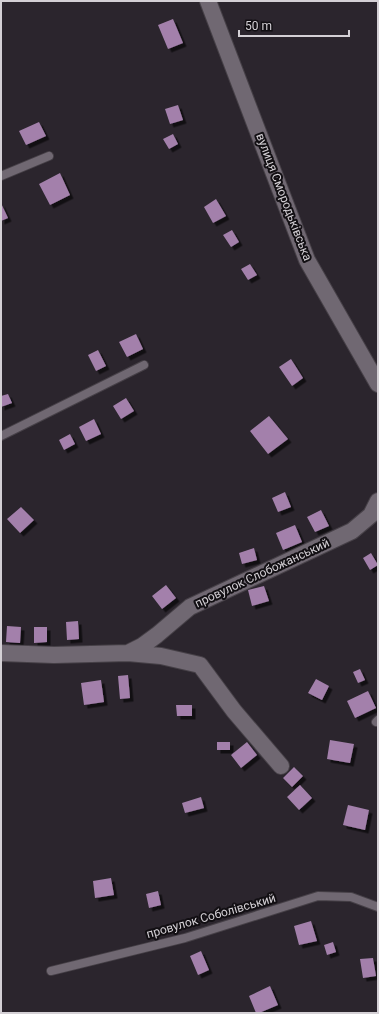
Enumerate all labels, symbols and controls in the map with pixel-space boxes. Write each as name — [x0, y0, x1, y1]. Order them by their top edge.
scale bar — [239, 12, 349, 38]
text: 50 m — [245, 19, 272, 33]
street label: вулиця Смородьківська — [253, 131, 315, 263]
street label: провулок Слобожанський — [193, 536, 332, 610]
street label: провулок Соболівський — [145, 891, 277, 941]

